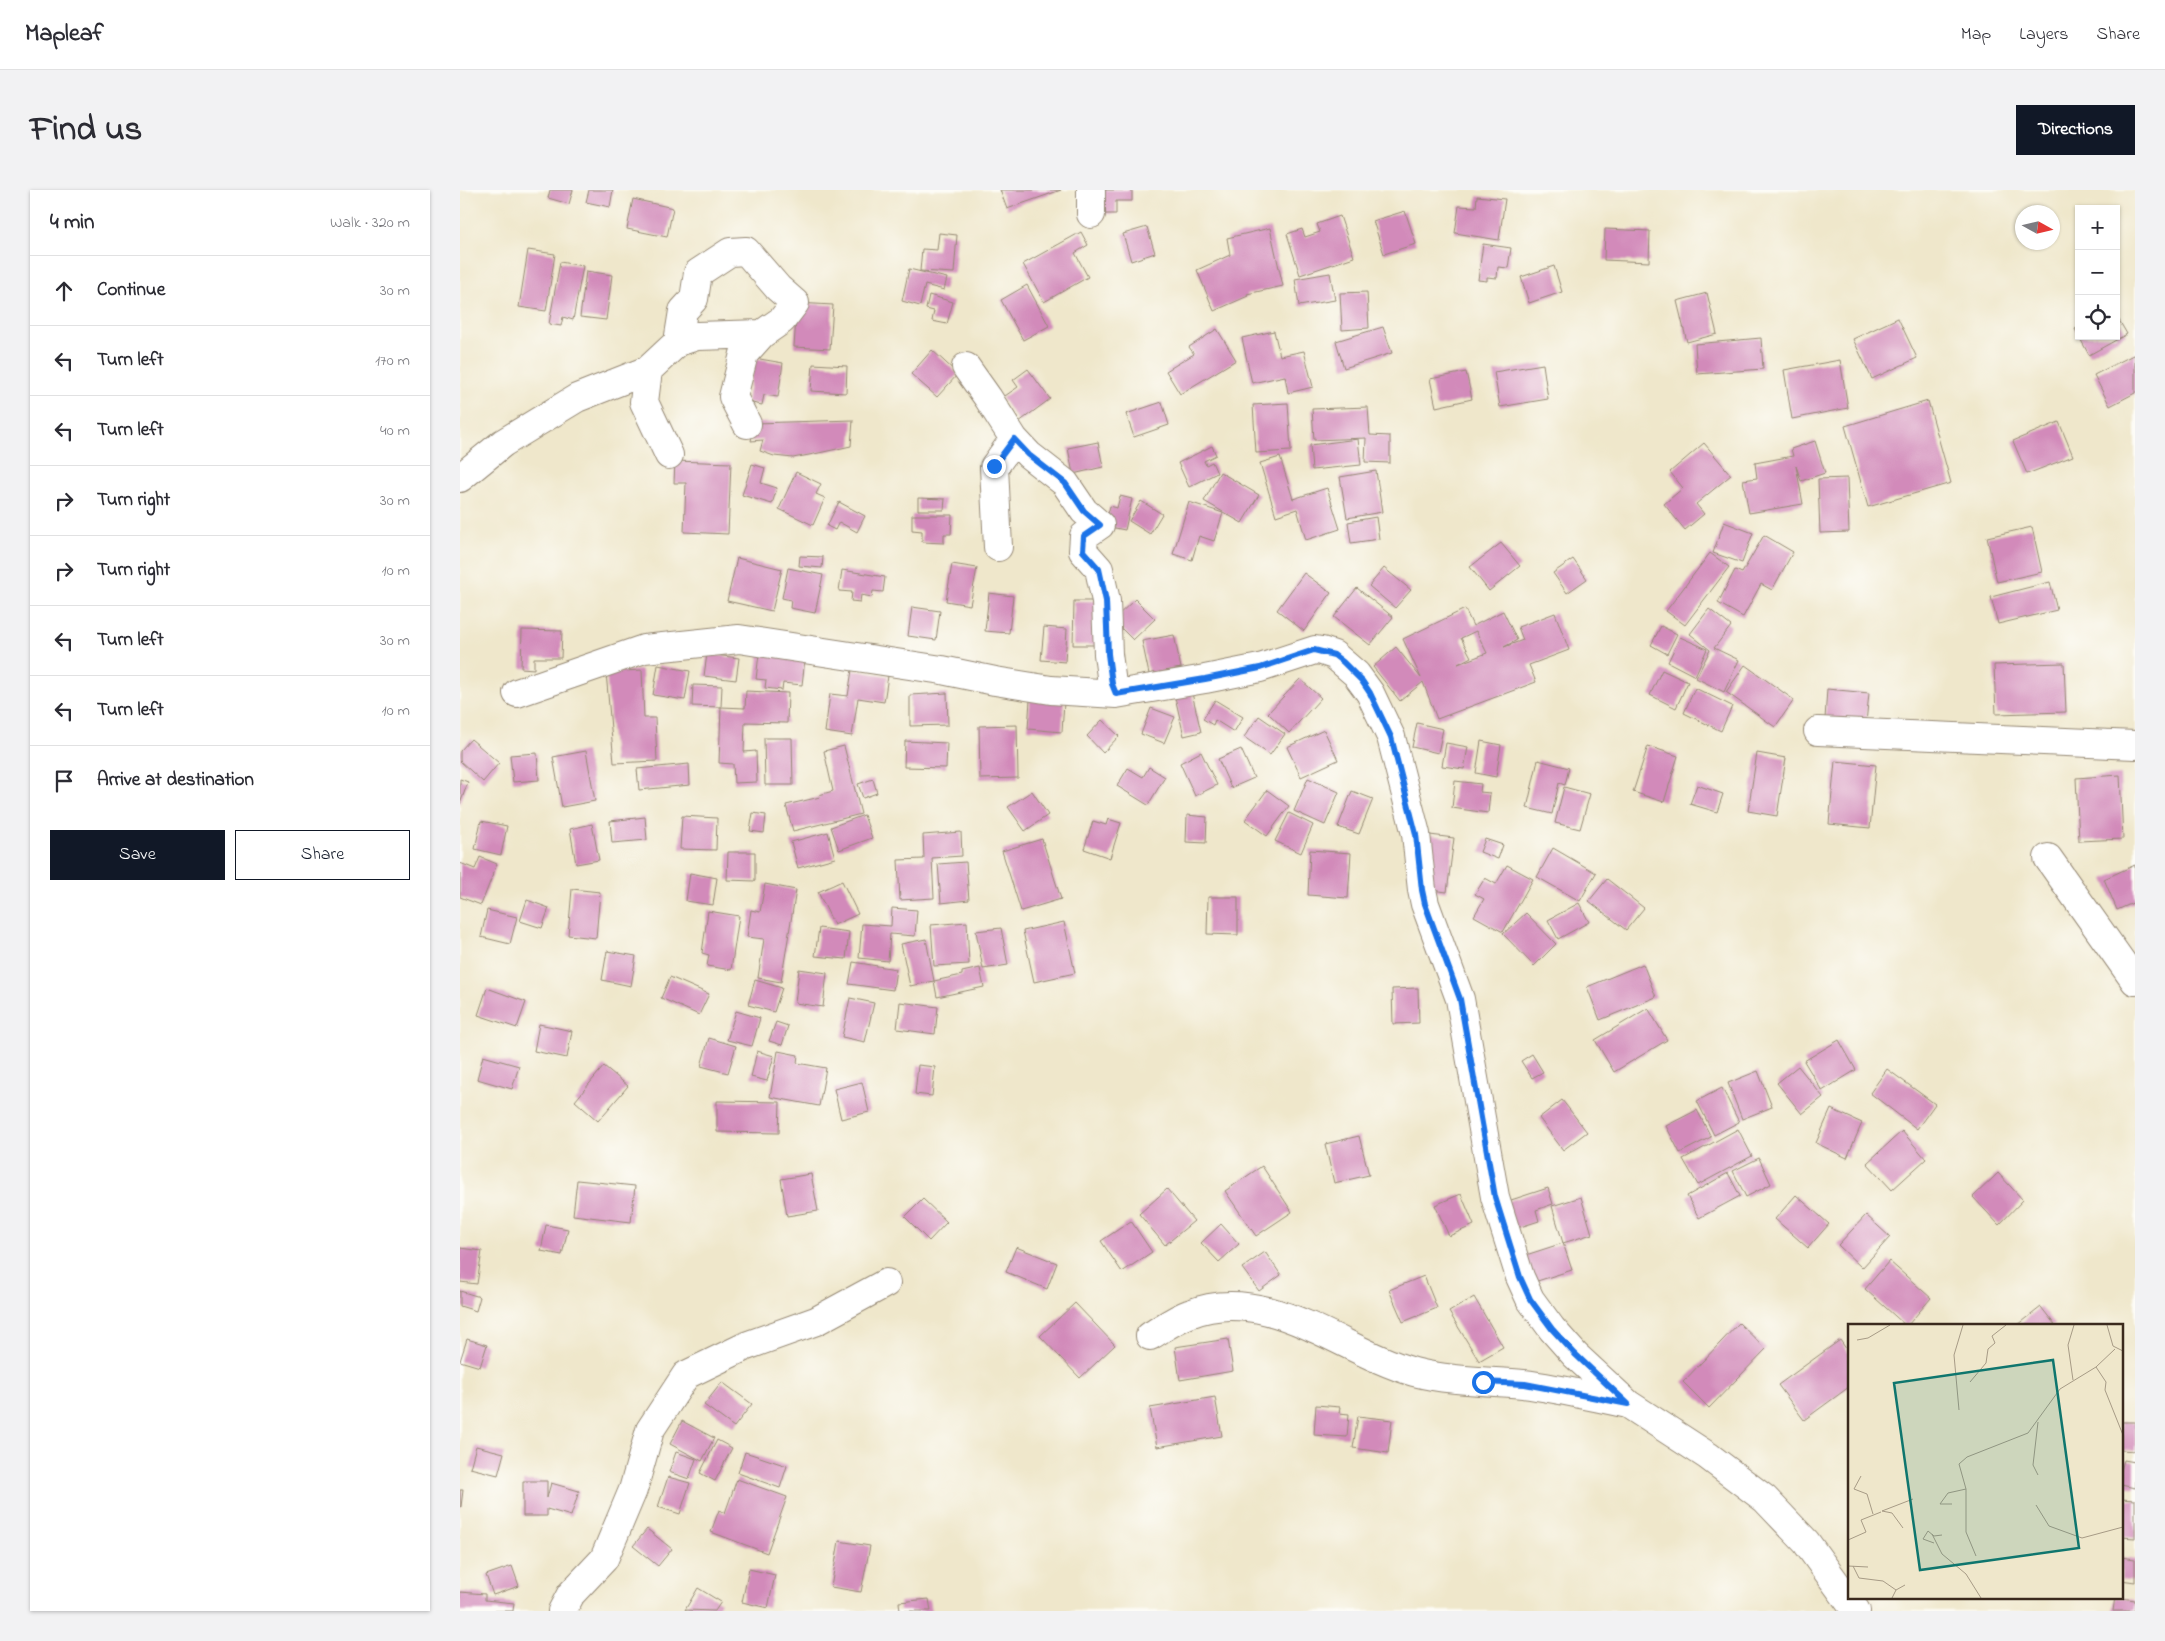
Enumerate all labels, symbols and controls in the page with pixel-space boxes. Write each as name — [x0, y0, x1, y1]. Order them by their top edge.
text: Mapleaf — [25, 17, 104, 52]
text: Map — [1961, 22, 1991, 48]
text: Layers — [2019, 22, 2069, 48]
text: Share — [2097, 22, 2140, 48]
text: Find us — [30, 105, 142, 156]
button: Directions — [2016, 105, 2135, 155]
north arrow — [2015, 205, 2060, 250]
map controls — [2075, 205, 2120, 340]
button: + — [2075, 205, 2120, 250]
text: 4 min — [50, 208, 94, 238]
text: Walk · 320 m — [330, 211, 410, 235]
button: − — [2075, 250, 2120, 295]
icon: ahead — [50, 277, 78, 305]
text: Continue — [97, 277, 165, 304]
text: 30 m — [380, 279, 410, 303]
button: locate — [2075, 295, 2120, 340]
icon: left — [50, 347, 78, 375]
text: Turn left — [97, 347, 164, 374]
text: 170 m — [375, 349, 410, 373]
icon: left — [50, 417, 78, 445]
text: Turn left — [97, 417, 164, 444]
text: 40 m — [380, 419, 410, 443]
route end — [983, 455, 1006, 478]
icon: right — [50, 487, 78, 515]
text: Turn right — [97, 487, 170, 514]
text: 30 m — [380, 489, 410, 513]
icon: right — [50, 557, 78, 585]
text: Turn right — [97, 557, 170, 584]
text: 10 m — [382, 559, 410, 583]
icon: left — [50, 627, 78, 655]
text: Turn left — [97, 627, 164, 654]
text: 30 m — [380, 629, 410, 653]
icon: left — [50, 697, 78, 725]
text: Turn left — [97, 697, 164, 724]
text: 10 m — [382, 699, 410, 723]
icon: arrive — [50, 767, 78, 795]
text: Arrive at destination — [97, 767, 254, 794]
button: Save — [50, 830, 225, 880]
button: Share — [235, 830, 410, 880]
inset map — [1848, 1324, 2122, 1598]
route start — [1472, 1371, 1495, 1394]

